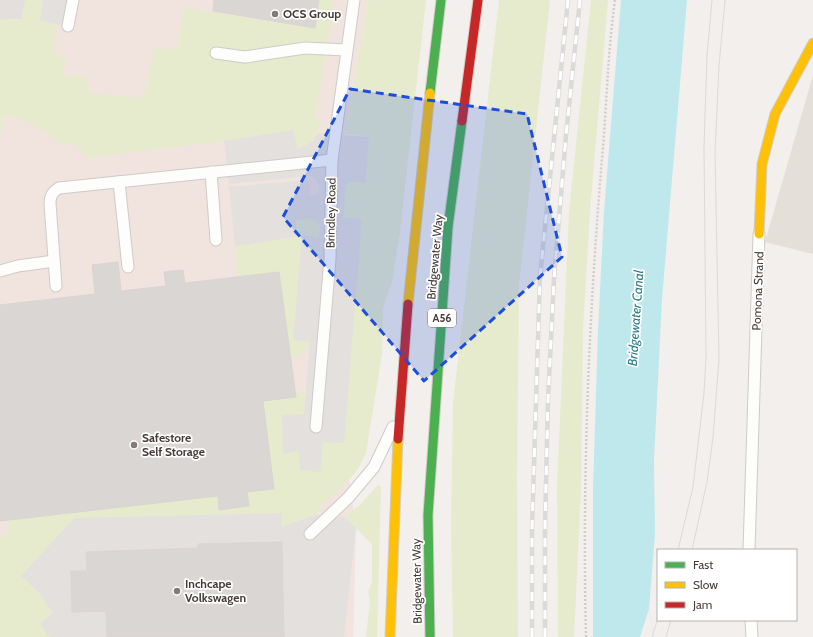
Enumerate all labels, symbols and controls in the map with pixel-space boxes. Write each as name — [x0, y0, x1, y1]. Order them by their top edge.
place label: OCS Group — [283, 6, 341, 21]
marker: OCS Group — [270, 9, 280, 19]
street label: Brindley Road — [322, 178, 339, 248]
street label: Bridgewater Way — [423, 214, 446, 300]
street label: Pomona Strand — [749, 251, 766, 331]
water label: Bridgewater Canal — [624, 270, 646, 366]
road number: A56 — [428, 309, 456, 327]
place label: Safestore Self Storage — [142, 430, 205, 459]
marker: Safestore Self Storage — [129, 440, 139, 450]
street label: Bridgewater Way — [408, 538, 425, 624]
legend — [657, 549, 797, 621]
text: Fast — [693, 557, 713, 572]
place label: Inchcape Volkswagen — [185, 576, 246, 605]
text: Slow — [693, 577, 718, 592]
marker: Inchcape Volkswagen — [172, 586, 182, 596]
text: Jam — [692, 597, 712, 612]

